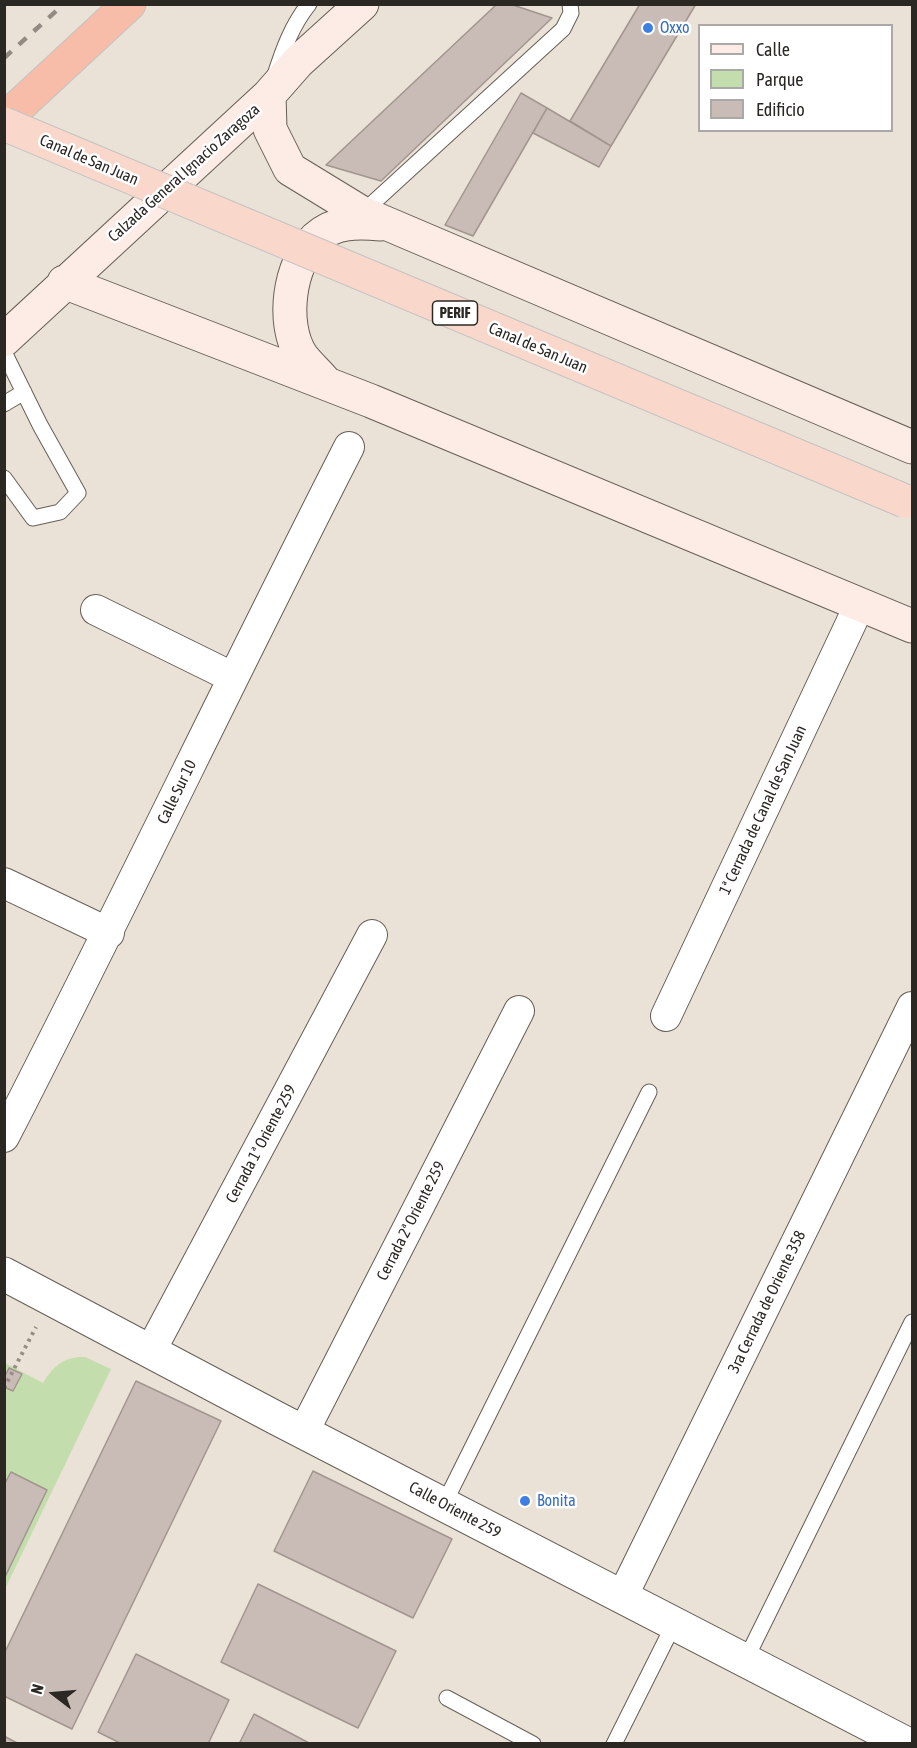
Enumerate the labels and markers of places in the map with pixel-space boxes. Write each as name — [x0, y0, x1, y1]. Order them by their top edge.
place label: Oxxo — [660, 18, 690, 38]
marker: Oxxo — [641, 21, 655, 35]
place label: Bonita — [537, 1491, 576, 1511]
marker: Bonita — [518, 1494, 532, 1508]

